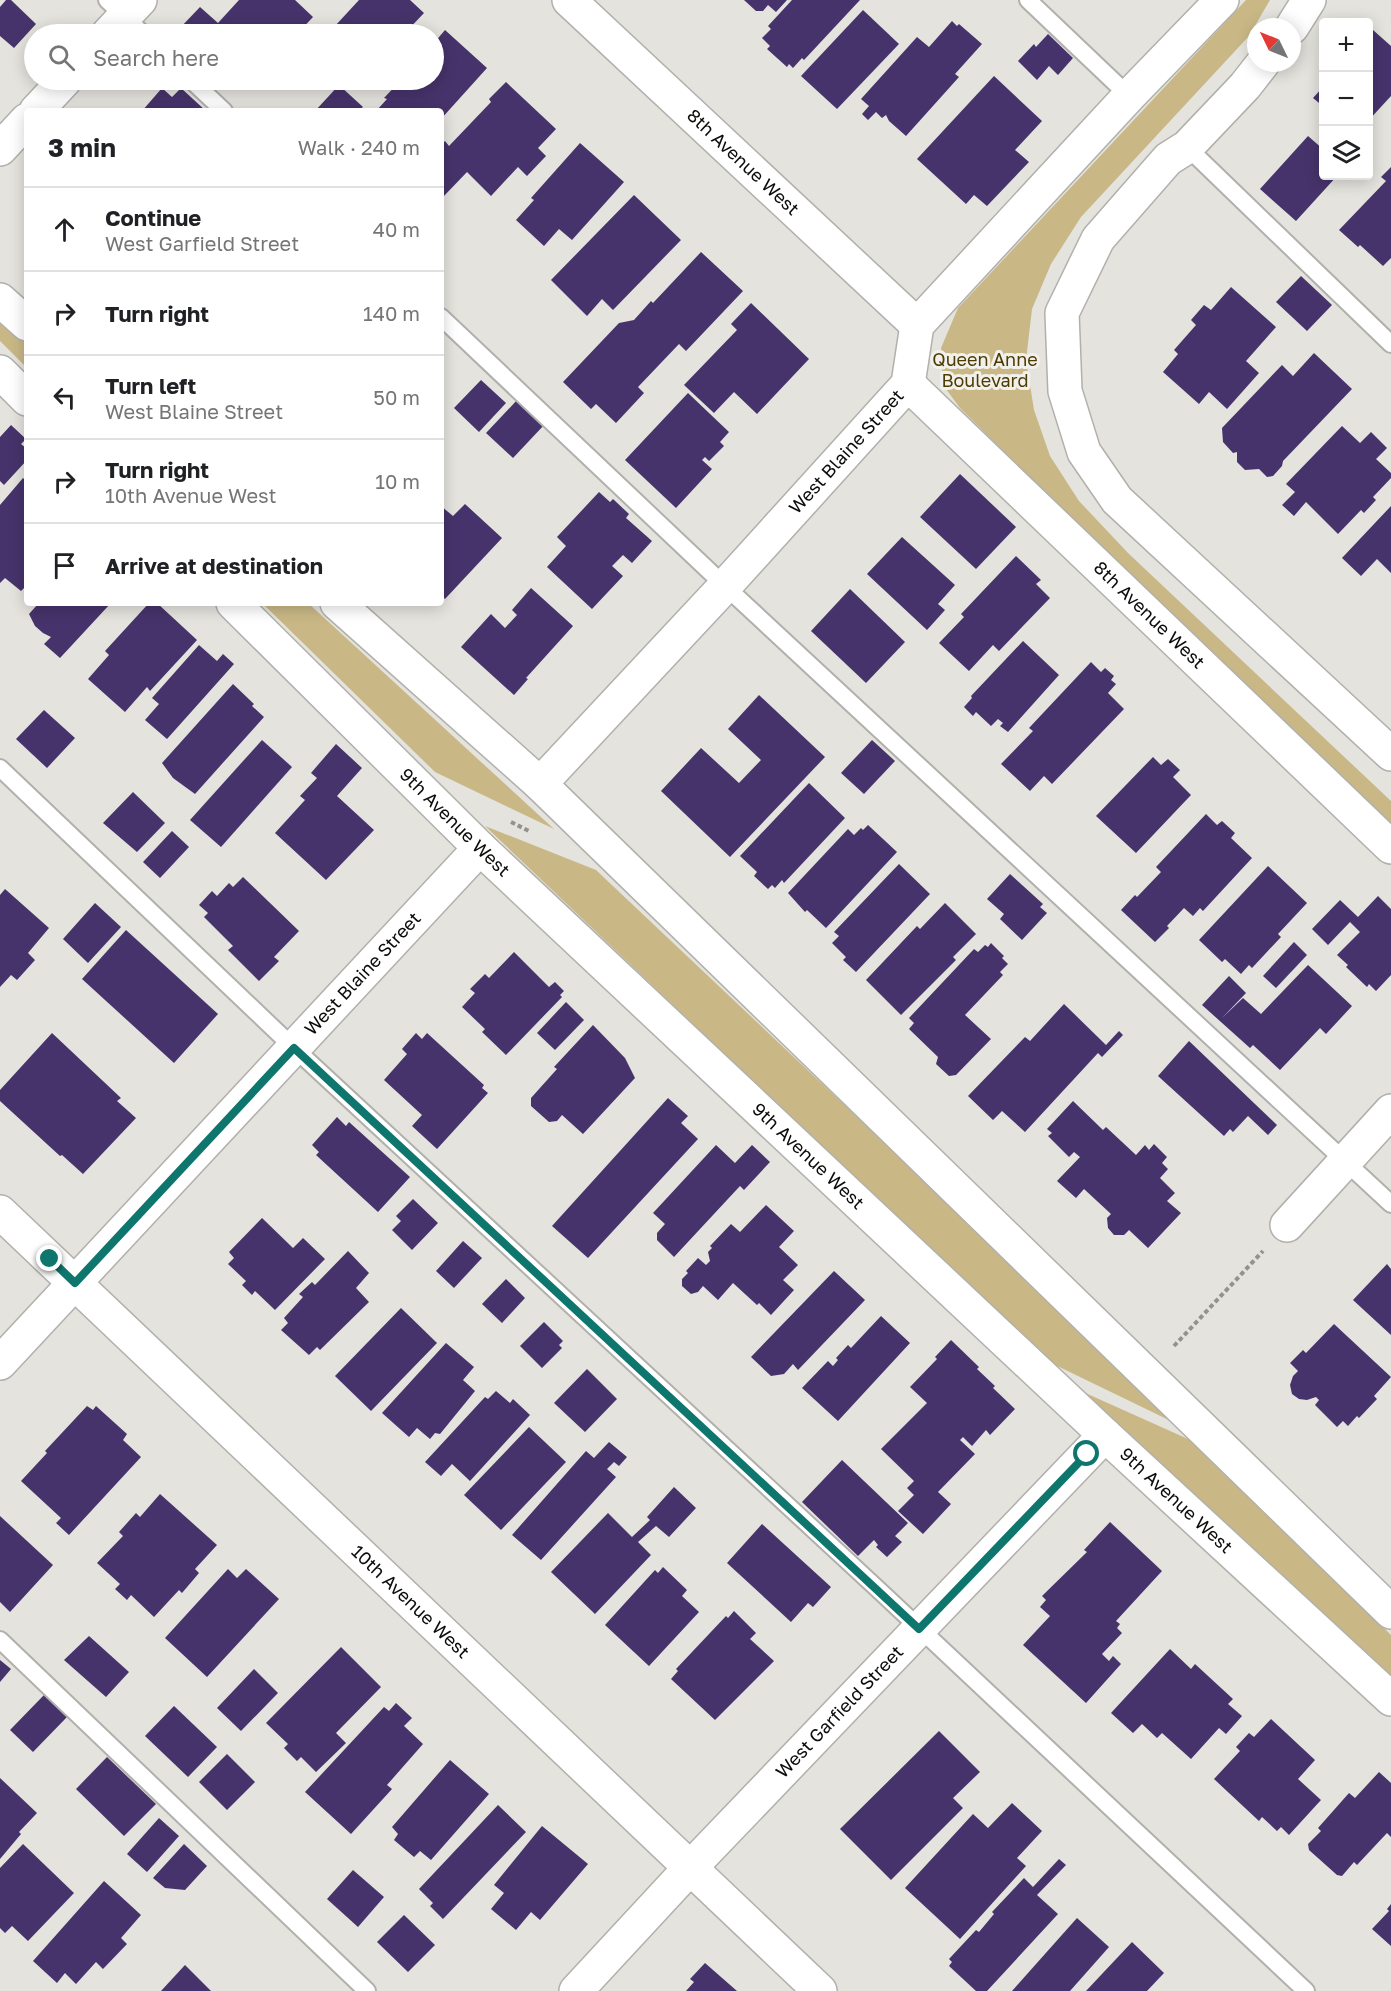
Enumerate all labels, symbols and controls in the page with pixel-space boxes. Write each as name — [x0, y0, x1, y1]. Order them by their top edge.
north arrow — [1247, 18, 1301, 72]
map controls — [1319, 18, 1373, 180]
button: + — [1319, 18, 1373, 72]
search box — [24, 24, 444, 90]
icon: search — [45, 41, 78, 74]
text: Search here — [93, 44, 219, 71]
button: − — [1319, 72, 1373, 126]
street label: 8th Avenue West — [683, 104, 804, 219]
button: layers — [1319, 126, 1373, 180]
text: 3 min — [48, 132, 116, 163]
text: Walk · 240 m — [298, 135, 420, 159]
text: Continue — [105, 204, 201, 231]
icon: ahead — [48, 213, 81, 246]
text: 40 m — [373, 217, 420, 241]
text: West Garfield Street — [105, 231, 299, 255]
icon: right — [48, 297, 81, 330]
text: Turn right — [105, 300, 209, 327]
text: 140 m — [363, 301, 420, 325]
park label: Queen Anne Boulevard — [932, 348, 1038, 391]
text: Turn left — [105, 372, 196, 399]
icon: left — [48, 381, 81, 414]
street label: West Blaine Street — [784, 384, 908, 518]
text: 50 m — [373, 385, 420, 409]
text: West Blaine Street — [105, 399, 283, 423]
text: Turn right — [105, 456, 209, 483]
icon: right — [48, 465, 81, 498]
text: 10 m — [375, 469, 420, 493]
text: 10th Avenue West — [105, 483, 277, 507]
icon: arrive — [48, 549, 81, 582]
text: Arrive at destination — [105, 552, 323, 579]
street label: 8th Avenue West — [1090, 556, 1210, 673]
street label: 9th Avenue West — [396, 763, 515, 881]
street label: West Blaine Street — [299, 907, 425, 1039]
street label: 9th Avenue West — [748, 1098, 869, 1213]
route end — [36, 1245, 62, 1271]
route start — [1073, 1440, 1099, 1466]
street label: 9th Avenue West — [1116, 1442, 1238, 1557]
street label: 10th Avenue West — [347, 1540, 475, 1662]
street label: West Garfield Street — [770, 1640, 907, 1782]

